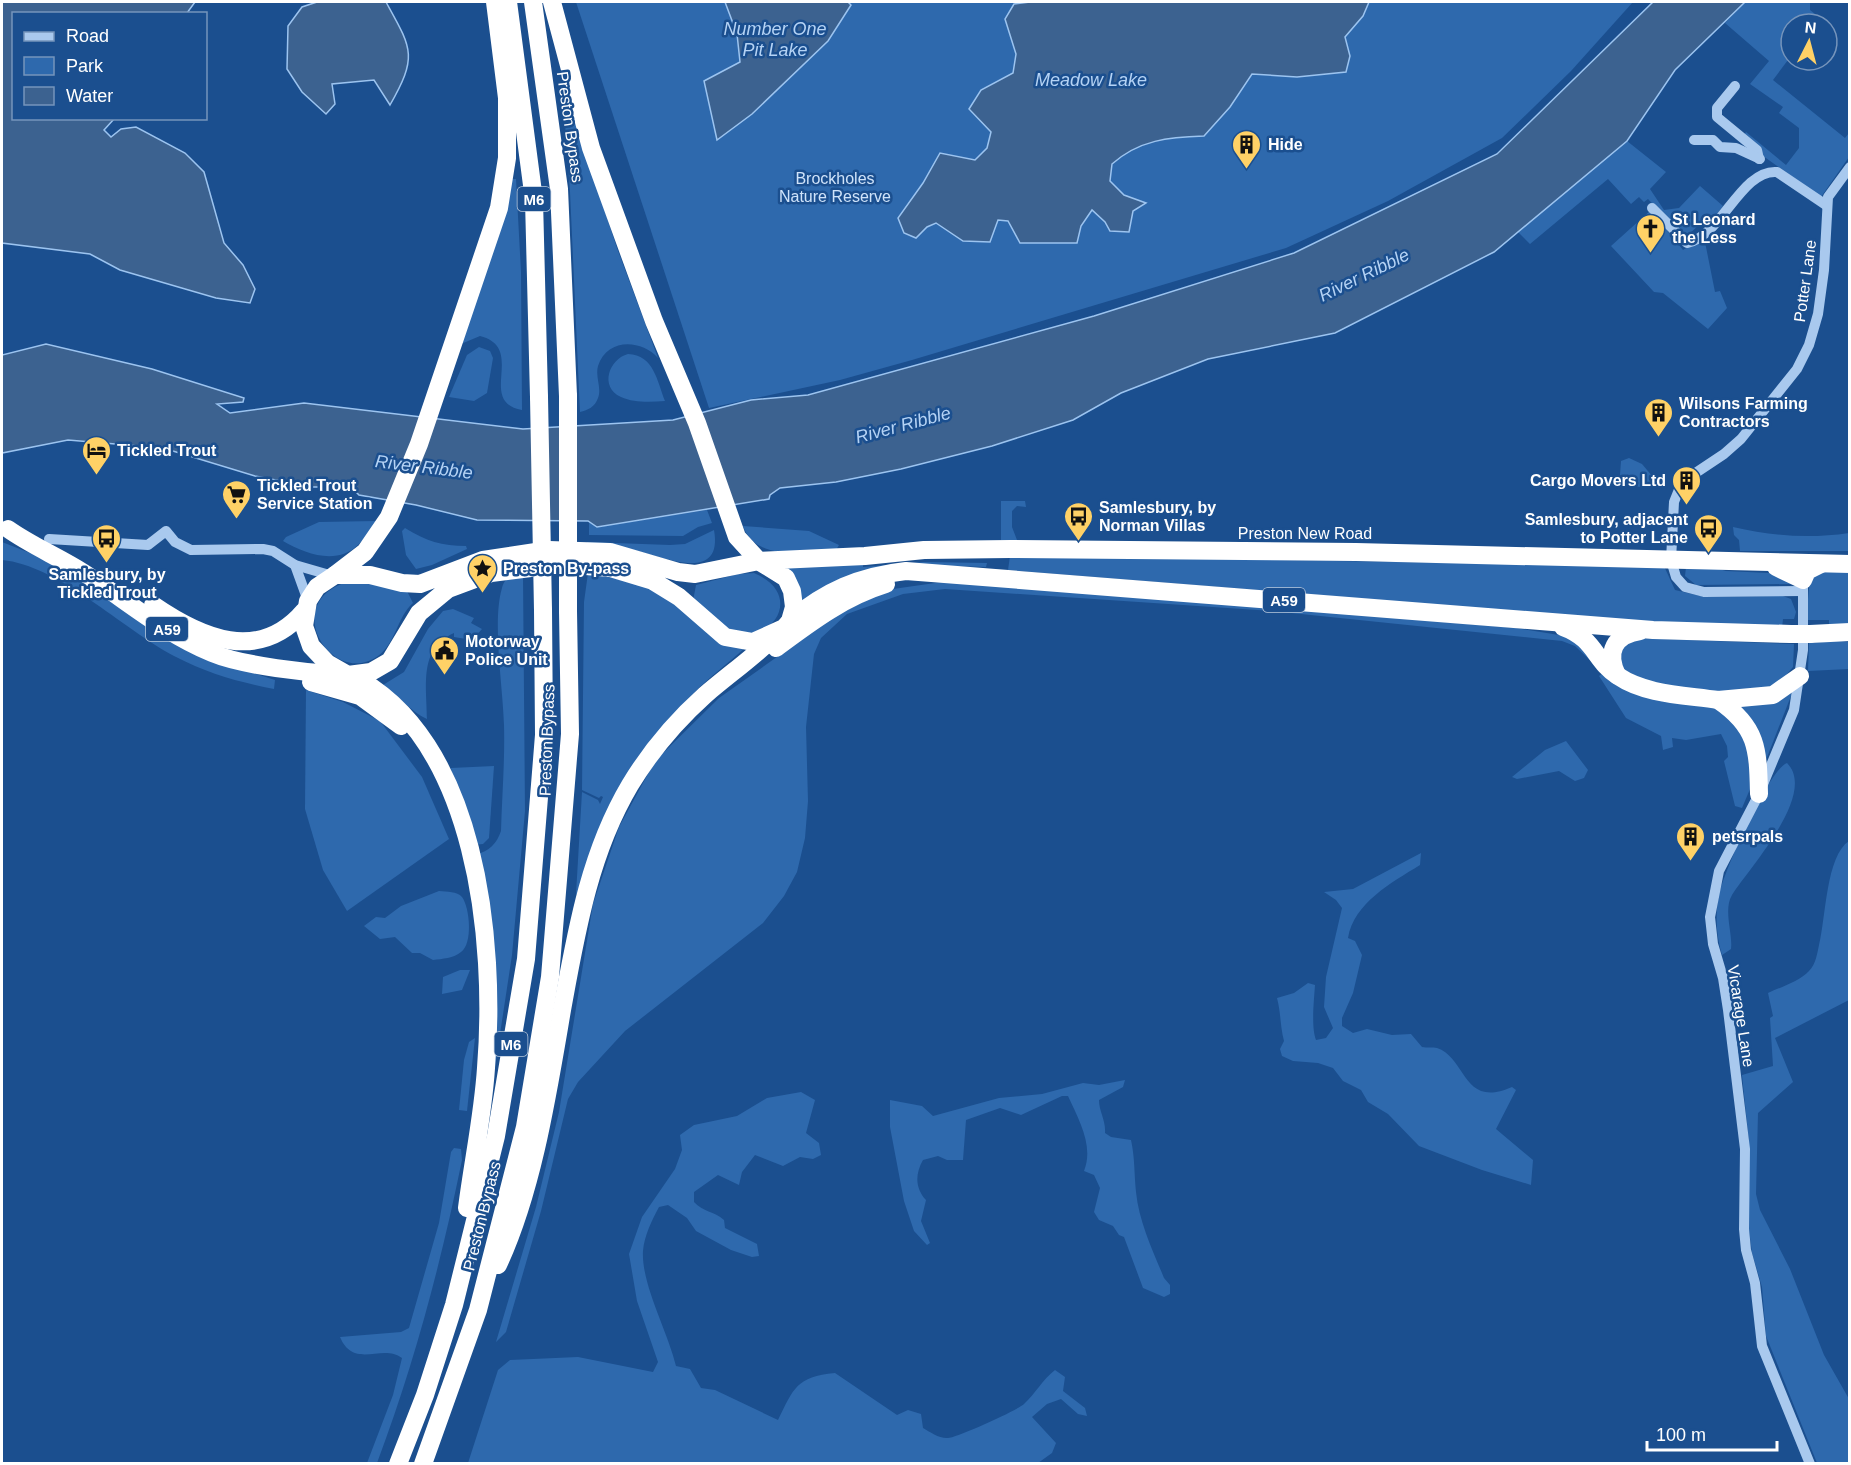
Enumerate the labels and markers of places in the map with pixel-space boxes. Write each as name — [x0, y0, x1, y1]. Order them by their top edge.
building icon: Hide — [1231, 128, 1263, 170]
place label: Hide — [1268, 136, 1303, 153]
place label: St Leonard the Less — [1672, 211, 1756, 246]
church icon: St Leonard the Less — [1635, 212, 1667, 254]
place label: Wilsons Farming Contractors — [1679, 395, 1808, 430]
building icon: Wilsons Farming Contractors — [1642, 396, 1674, 438]
hotel icon: Tickled Trout — [80, 434, 112, 476]
place label: Tickled Trout — [117, 442, 217, 459]
building icon: Cargo Movers Ltd — [1671, 464, 1703, 506]
place label: Cargo Movers Ltd — [1530, 472, 1666, 489]
place label: Tickled Trout Service Station — [257, 477, 373, 512]
supermarket icon: Tickled Trout Service Station — [220, 478, 252, 520]
place label: Samlesbury, by Norman Villas — [1099, 499, 1216, 534]
bus stop icon: Samlesbury, by Norman Villas — [1062, 500, 1094, 542]
place label: Samlesbury, adjacent to Potter Lane — [1525, 511, 1689, 546]
bus stop icon: Samlesbury, adjacent to Potter Lane — [1693, 512, 1725, 554]
bus stop icon: Samlesbury, by Tickled Trout — [91, 522, 123, 564]
place icon: Preston By-pass — [466, 552, 498, 594]
place label: Preston By-pass — [503, 560, 629, 577]
place label: Samlesbury, by Tickled Trout — [48, 566, 166, 601]
place label: Motorway Police Unit — [465, 633, 548, 668]
public building icon: Motorway Police Unit — [428, 634, 460, 676]
building icon: petsrpals — [1675, 820, 1707, 862]
place label: petsrpals — [1712, 828, 1783, 845]

